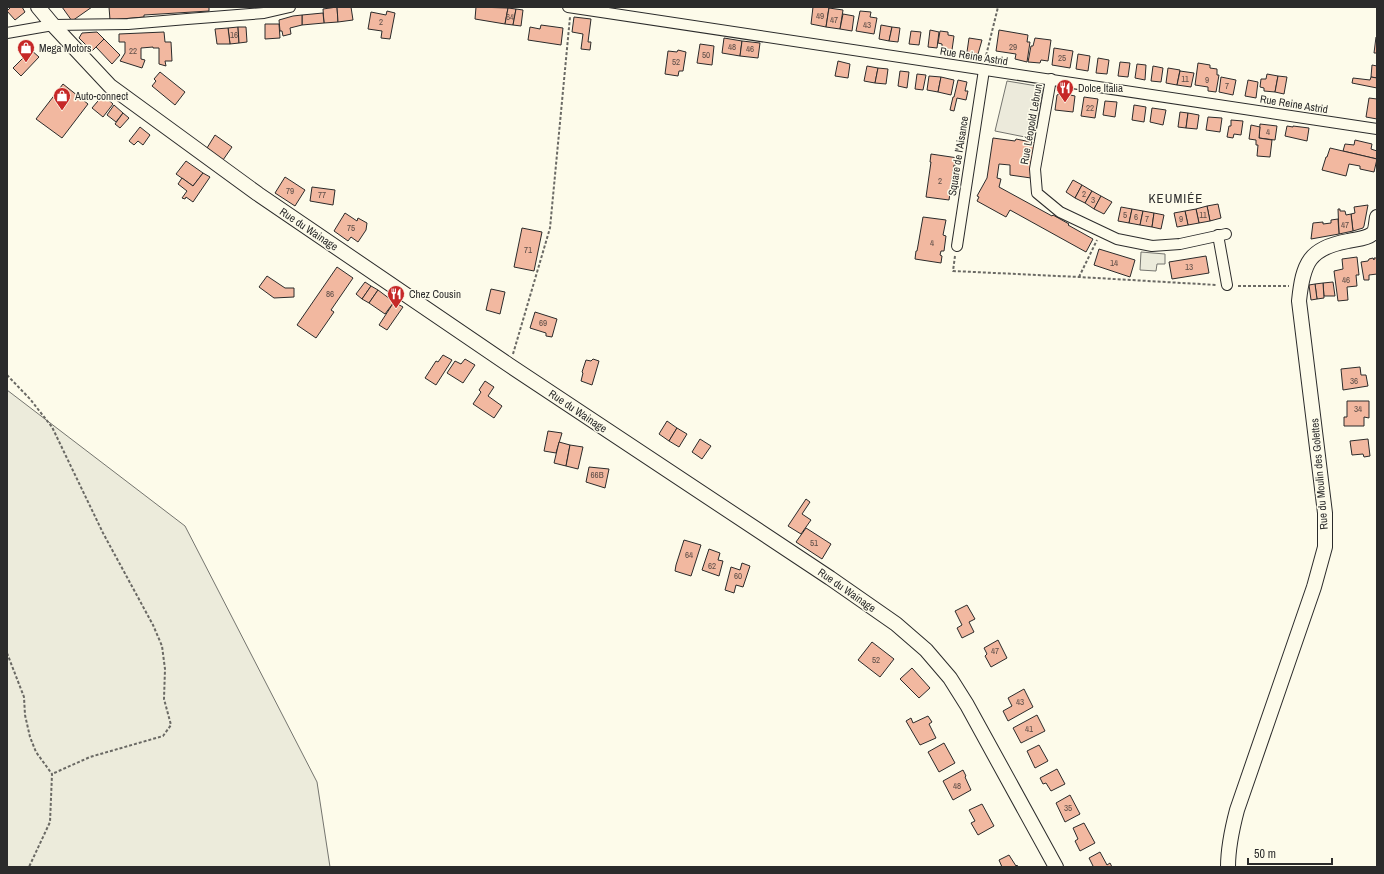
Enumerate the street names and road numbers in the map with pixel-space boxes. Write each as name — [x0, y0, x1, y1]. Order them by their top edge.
street label: Rue Reine Astrid — [939, 44, 1009, 68]
street label: Rue Léopold Lebrun — [1017, 83, 1045, 165]
street label: Rue Reine Astrid — [1259, 92, 1329, 116]
street label: Square de l'Aisance — [945, 115, 971, 197]
street label: Rue du Wainage — [277, 204, 341, 254]
street label: Rue du Wainage — [546, 386, 610, 436]
street label: Rue du Moulin des Golettes — [1307, 417, 1331, 530]
street label: Rue du Wainage — [815, 565, 879, 615]

